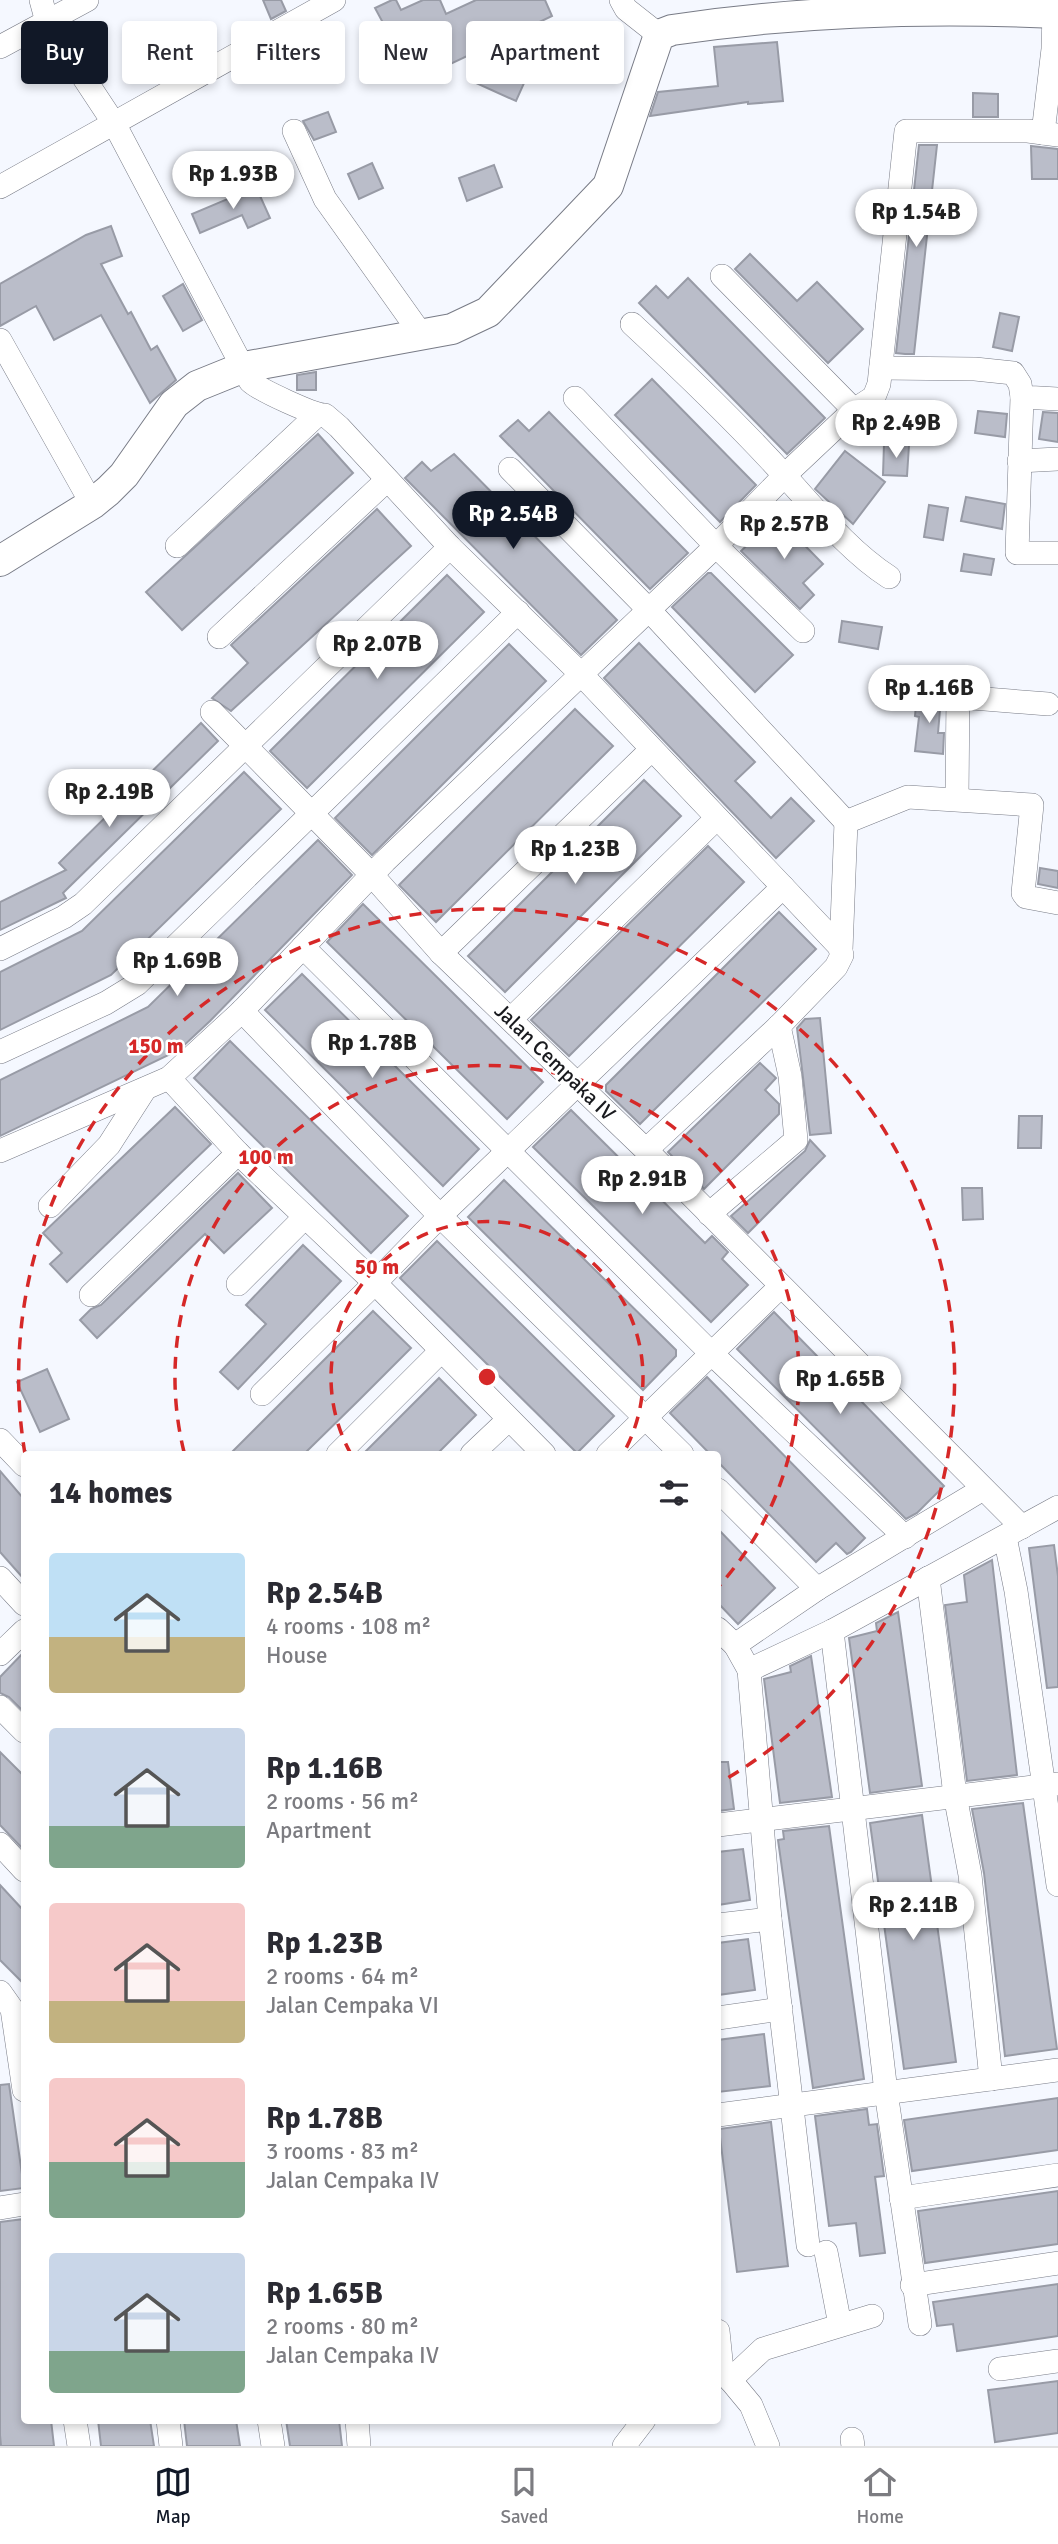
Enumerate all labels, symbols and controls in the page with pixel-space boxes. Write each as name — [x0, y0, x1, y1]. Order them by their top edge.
chip: Buy — [21, 21, 108, 84]
chip: Rent — [122, 21, 217, 84]
chip: Filters — [231, 21, 345, 84]
chip: New — [359, 21, 452, 84]
chip: Apartment — [466, 21, 624, 84]
pin: Rp 1.93B — [161, 152, 305, 211]
text: Rp 1.93B — [188, 159, 278, 188]
pin: Rp 1.54B — [844, 190, 988, 249]
text: Rp 1.54B — [871, 197, 961, 226]
pin: Rp 2.49B — [824, 400, 968, 460]
text: Rp 2.49B — [851, 408, 941, 437]
pin: Rp 2.54B — [441, 491, 585, 551]
text: Rp 2.54B — [468, 499, 558, 528]
pin: Rp 2.57B — [712, 502, 856, 561]
text: Rp 2.57B — [739, 509, 829, 538]
pin: Rp 2.07B — [305, 622, 449, 681]
text: Rp 2.07B — [332, 629, 422, 658]
pin: Rp 1.16B — [857, 666, 1001, 725]
text: Rp 1.16B — [884, 673, 974, 702]
pin: Rp 2.19B — [37, 770, 181, 829]
text: Rp 2.19B — [64, 777, 154, 806]
pin: Rp 1.23B — [503, 826, 647, 886]
text: Rp 1.23B — [530, 834, 620, 863]
pin: Rp 1.69B — [105, 939, 249, 998]
text: Rp 1.69B — [132, 946, 222, 975]
street label: Jalan Cempaka IV — [489, 998, 621, 1126]
pin: Rp 1.78B — [300, 1020, 444, 1080]
text: Rp 1.78B — [327, 1028, 417, 1057]
text: 150 m — [128, 1033, 184, 1059]
text: 100 m — [238, 1144, 294, 1170]
pin: Rp 2.91B — [570, 1156, 714, 1216]
text: Rp 2.91B — [597, 1164, 687, 1193]
text: 50 m — [355, 1254, 399, 1280]
pin: Rp 1.65B — [768, 1356, 912, 1416]
text: Rp 1.65B — [795, 1364, 885, 1393]
centre of rings — [475, 1365, 499, 1389]
icon: filters — [655, 1474, 693, 1512]
text: 14 homes — [49, 1475, 172, 1512]
text: Rp 2.54B — [266, 1575, 383, 1612]
icon: home — [105, 1581, 189, 1665]
text: 4 rooms · 108 m² — [266, 1612, 431, 1641]
text: House — [266, 1641, 328, 1670]
text: Rp 1.16B — [266, 1750, 383, 1787]
icon: home — [105, 1756, 189, 1840]
text: 2 rooms · 56 m² — [266, 1787, 419, 1816]
text: Apartment — [266, 1816, 371, 1845]
pin: Rp 2.11B — [841, 1882, 985, 1942]
text: Rp 2.11B — [868, 1890, 958, 1919]
text: Rp 1.23B — [266, 1925, 383, 1962]
icon: home — [105, 1931, 189, 2015]
text: 2 rooms · 64 m² — [266, 1962, 419, 1991]
text: Jalan Cempaka VI — [266, 1991, 439, 2020]
text: Rp 1.78B — [266, 2100, 383, 2137]
icon: home — [105, 2106, 189, 2190]
text: 3 rooms · 83 m² — [266, 2137, 419, 2166]
text: Jalan Cempaka IV — [266, 2166, 439, 2195]
text: Rp 1.65B — [266, 2275, 383, 2312]
icon: home — [105, 2281, 189, 2365]
text: 2 rooms · 80 m² — [266, 2312, 419, 2341]
text: Jalan Cempaka IV — [266, 2341, 439, 2370]
tab: Map — [154, 2463, 192, 2529]
tab: Saved — [500, 2463, 548, 2529]
tab: Home — [857, 2463, 904, 2529]

